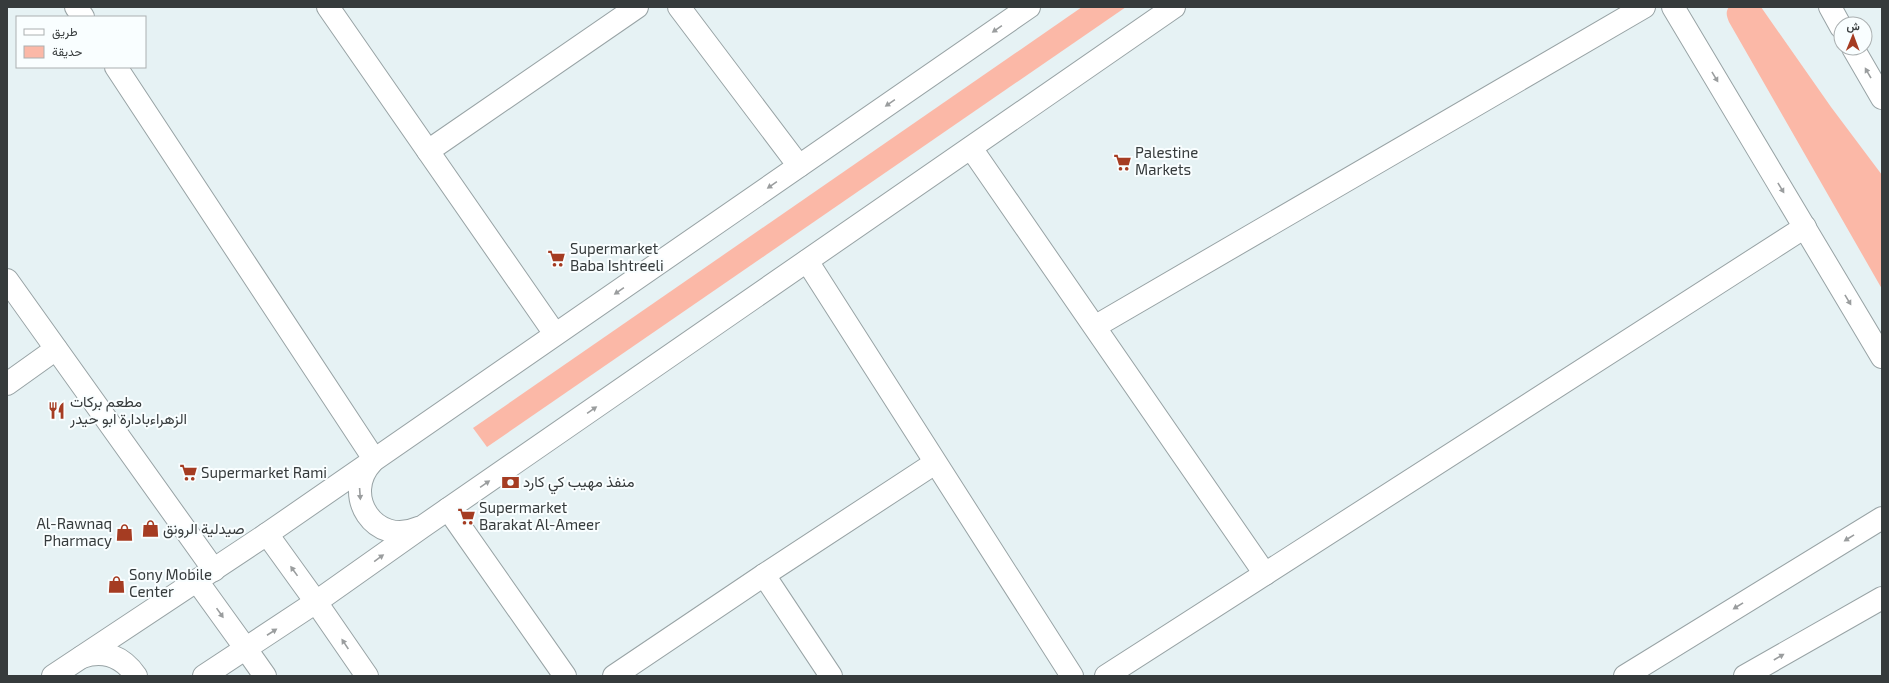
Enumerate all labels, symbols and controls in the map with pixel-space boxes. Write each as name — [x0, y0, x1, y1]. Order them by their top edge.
legend — [16, 16, 146, 68]
north arrow — [1833, 16, 1873, 56]
text: ش — [1846, 19, 1860, 33]
text: طريق — [52, 24, 78, 40]
one-way arrow — [992, 25, 1002, 33]
text: حديقة — [52, 44, 82, 59]
one-way arrow — [1864, 67, 1871, 79]
one-way arrow — [1711, 71, 1718, 83]
one-way arrow — [885, 99, 896, 107]
place label: Palestine Markets — [1135, 143, 1198, 178]
supermarket icon: Palestine Markets — [1112, 152, 1132, 172]
one-way arrow — [767, 181, 777, 189]
one-way arrow — [1778, 182, 1785, 194]
place label: Supermarket Baba Ishtreeli — [570, 239, 664, 274]
supermarket icon: Supermarket Baba Ishtreeli — [547, 248, 567, 268]
one-way arrow — [613, 287, 624, 295]
one-way arrow — [1844, 295, 1852, 305]
place label: مطعم بركات الزهراءبادارة ابو حيدر — [69, 392, 187, 428]
restaurant icon: مطعم بركات الزهراءبادارة ابو حيدر — [47, 401, 67, 421]
one-way arrow — [587, 406, 598, 414]
supermarket icon: Supermarket Rami — [178, 463, 198, 483]
place label: Supermarket Rami — [201, 463, 327, 481]
bank icon: منفذ مهيب كي كارد — [500, 472, 520, 492]
place label: منفذ مهيب كي كارد — [523, 472, 635, 495]
one-way arrow — [480, 480, 491, 488]
one-way arrow — [357, 488, 364, 500]
place label: Supermarket Barakat Al-Ameer — [479, 498, 600, 533]
supermarket icon: Supermarket Barakat Al-Ameer — [456, 507, 476, 527]
place label: Al-Rawnaq Pharmacy — [36, 514, 112, 549]
shop icon: صيدلية الرونق — [140, 519, 160, 539]
place label: صيدلية الرونق — [163, 519, 245, 539]
shop icon: Al-Rawnaq Pharmacy — [115, 523, 135, 543]
one-way arrow — [1844, 534, 1854, 542]
one-way arrow — [373, 554, 384, 562]
place label: Sony Mobile Center — [129, 565, 212, 600]
one-way arrow — [290, 565, 298, 576]
shop icon: Sony Mobile Center — [106, 574, 126, 594]
one-way arrow — [1732, 603, 1744, 610]
one-way arrow — [216, 607, 224, 618]
one-way arrow — [266, 628, 278, 635]
one-way arrow — [341, 639, 349, 649]
one-way arrow — [1773, 653, 1785, 660]

